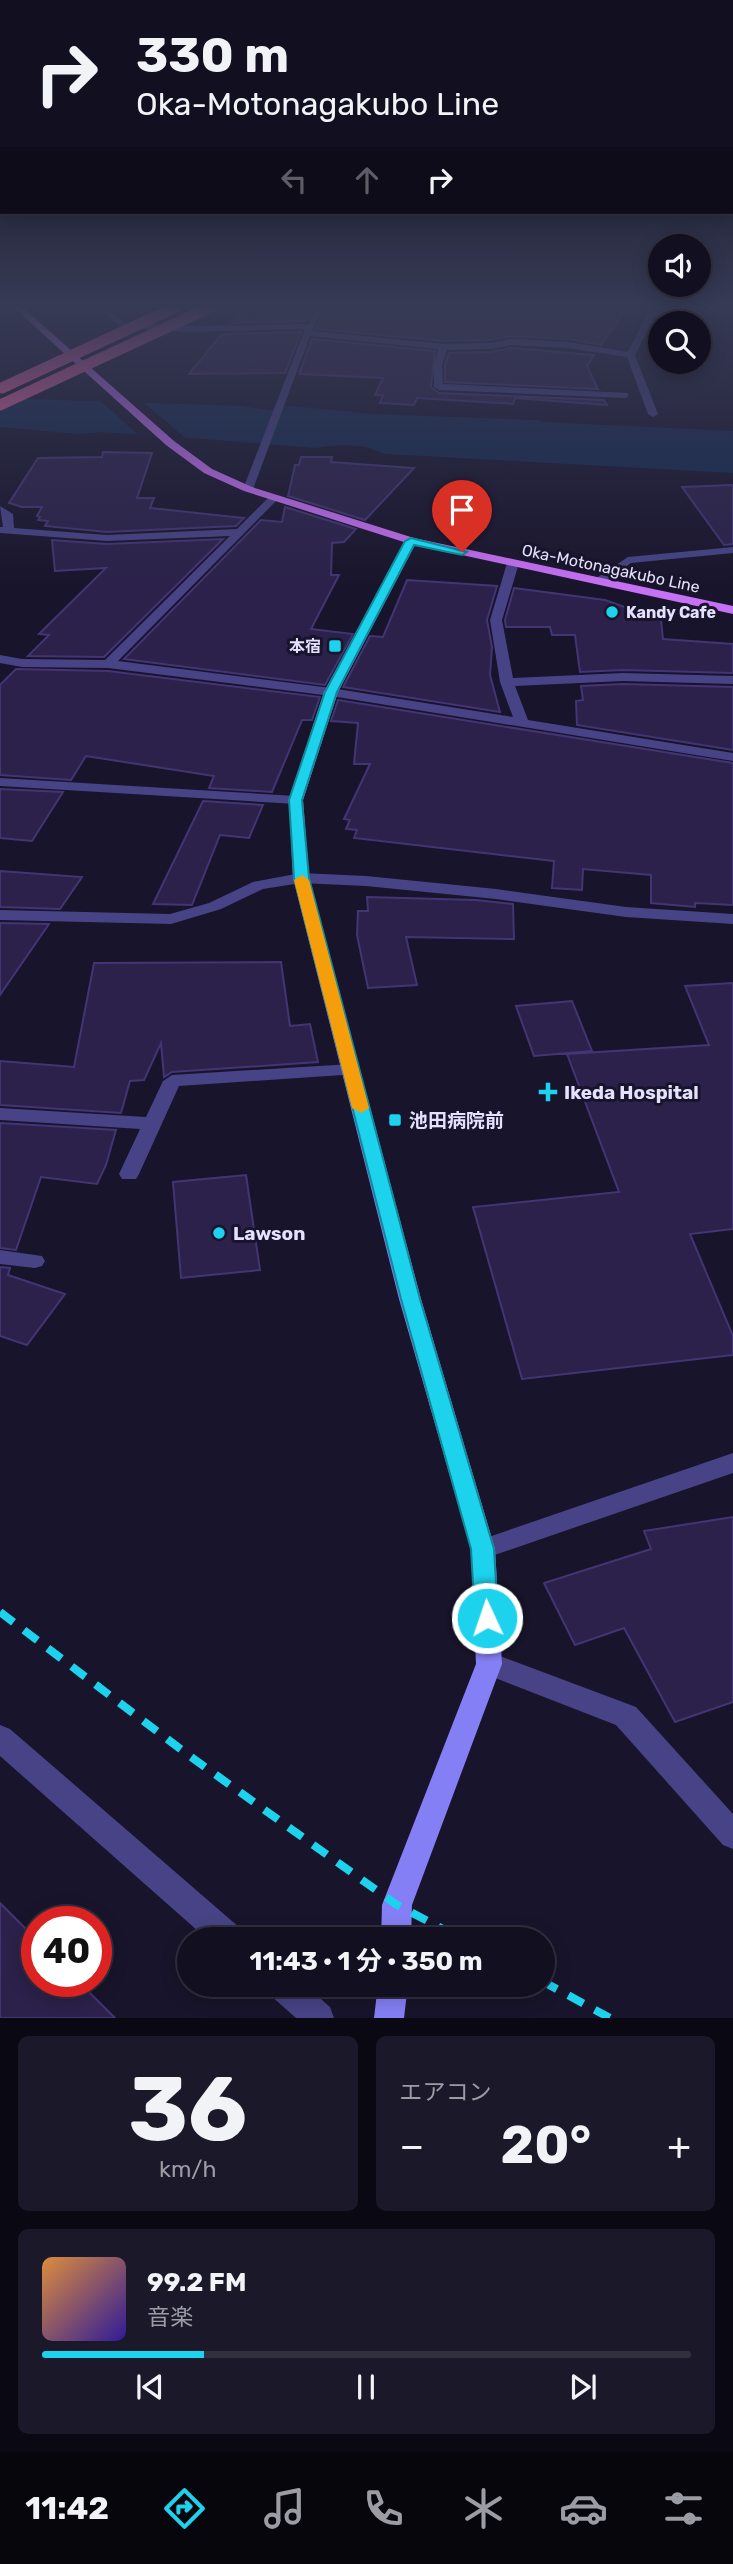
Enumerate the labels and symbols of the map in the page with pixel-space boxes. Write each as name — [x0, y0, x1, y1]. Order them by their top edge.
pin — [432, 480, 492, 552]
street label: Oka-Motonagakubo Line — [520, 540, 702, 597]
place label: Kandy Cafe — [626, 603, 716, 622]
marker: Kandy Cafe — [604, 604, 620, 620]
place label: 本宿 — [289, 637, 321, 656]
marker: 本宿 — [327, 638, 343, 654]
place label: Ikeda Hospital — [564, 1081, 699, 1104]
marker: Ikeda Hospital — [538, 1082, 558, 1102]
place label: 池田病院前 — [409, 1109, 504, 1132]
marker: 池田病院前 — [387, 1112, 403, 1128]
place label: Lawson — [233, 1222, 305, 1245]
marker: Lawson — [211, 1225, 227, 1241]
position arrow — [450, 1581, 524, 1655]
speed limit sign: 40 — [21, 1906, 112, 1997]

